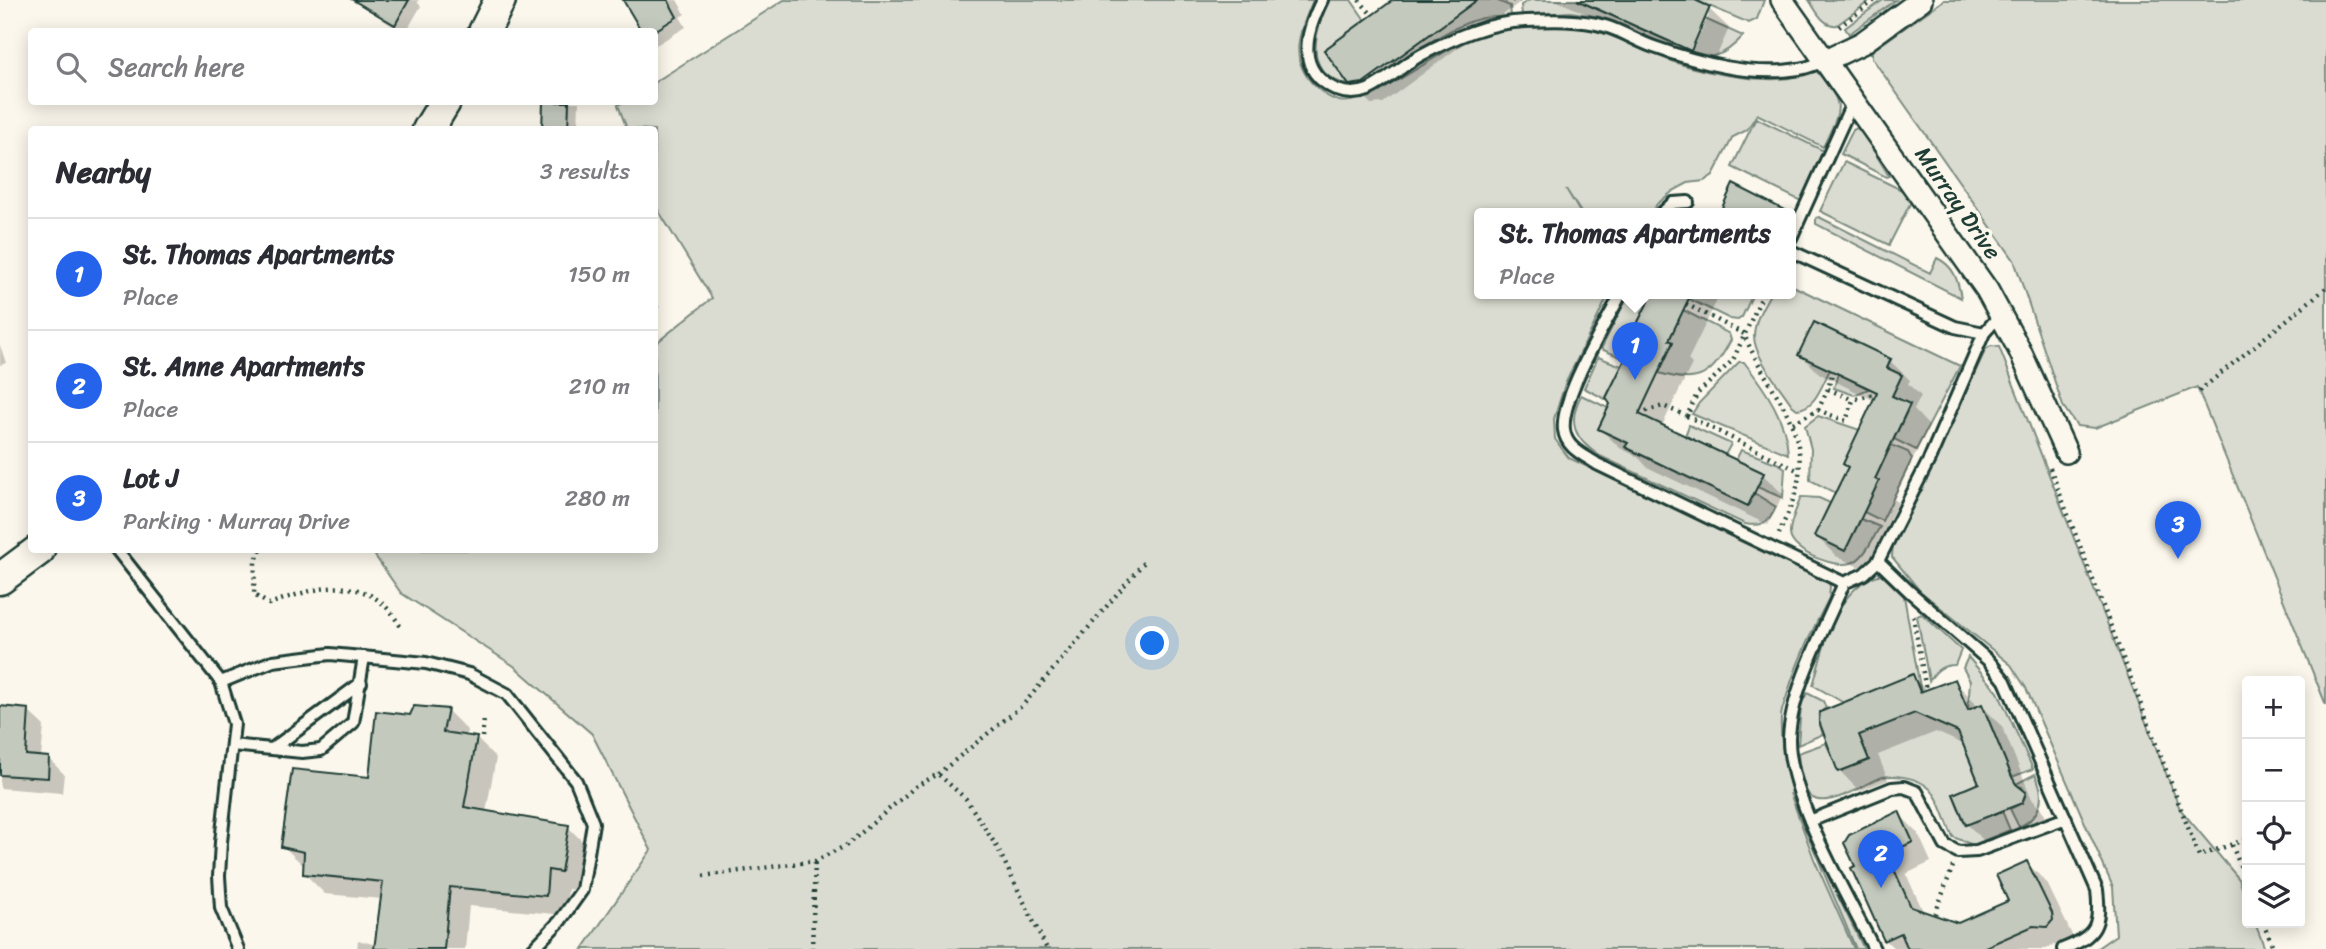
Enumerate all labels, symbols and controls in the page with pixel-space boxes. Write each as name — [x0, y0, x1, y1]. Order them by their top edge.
search box — [28, 28, 658, 105]
text: Search here — [108, 44, 245, 90]
icon: search — [52, 48, 90, 86]
street label: Murray Drive — [1904, 137, 2013, 269]
text: Nearby — [56, 145, 151, 199]
text: 3 results — [540, 151, 630, 192]
popup — [1474, 208, 1796, 299]
text: St. Thomas Apartments — [1499, 210, 1771, 256]
text: St. Thomas Apartments — [123, 231, 394, 277]
text: 1 — [74, 254, 84, 295]
text: 150 m — [568, 254, 630, 295]
text: Place — [1499, 256, 1555, 297]
text: Place — [123, 277, 178, 318]
pin: 1 — [1612, 322, 1658, 380]
text: St. Anne Apartments — [123, 343, 364, 389]
text: 2 — [72, 366, 86, 407]
text: 210 m — [569, 366, 630, 407]
text: Place — [123, 389, 178, 430]
text: Lot J — [123, 455, 179, 501]
text: 3 — [73, 478, 85, 519]
text: 280 m — [565, 478, 630, 519]
text: Parking · Murray Drive — [123, 501, 350, 542]
pin: 3 — [2155, 501, 2201, 559]
your location — [1135, 626, 1169, 660]
map controls — [2242, 676, 2305, 928]
button: + — [2242, 676, 2305, 739]
button: − — [2242, 739, 2305, 802]
button: locate — [2242, 802, 2305, 865]
pin: 2 — [1858, 830, 1904, 888]
button: layers — [2242, 865, 2305, 928]

